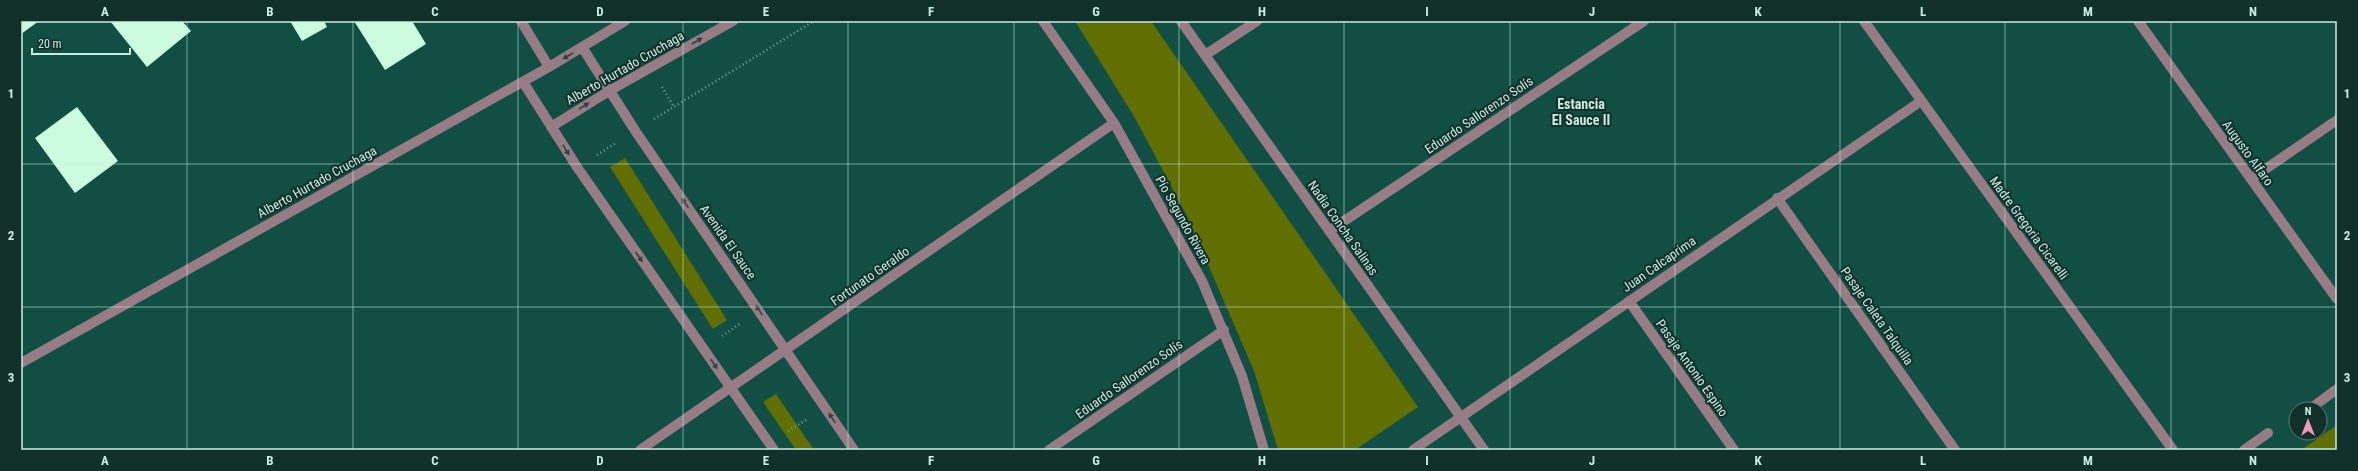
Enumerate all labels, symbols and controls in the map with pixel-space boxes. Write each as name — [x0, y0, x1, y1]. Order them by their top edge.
text: A — [101, 4, 109, 19]
text: B — [266, 4, 274, 19]
text: C — [431, 4, 439, 19]
text: D — [596, 4, 604, 19]
text: E — [763, 4, 770, 19]
text: F — [928, 4, 934, 19]
text: G — [1092, 4, 1100, 19]
text: H — [1258, 4, 1266, 19]
text: I — [1425, 4, 1429, 19]
text: J — [1589, 4, 1595, 19]
text: K — [1754, 4, 1762, 19]
text: L — [1920, 4, 1926, 19]
text: M — [2083, 4, 2093, 19]
text: N — [2249, 4, 2257, 19]
street label: Alberto Hurtado Cruchaga — [563, 28, 687, 108]
scale bar — [32, 30, 130, 56]
text: 20 m — [38, 37, 62, 51]
one-way arrow — [691, 38, 703, 45]
one-way arrow — [562, 52, 574, 59]
street label: Eduardo Sallorenzo Solís — [1422, 73, 1536, 157]
text: 1 — [8, 86, 14, 101]
text: 1 — [2344, 86, 2350, 101]
district label: Estancia El Sauce II — [1552, 96, 1610, 128]
one-way arrow — [578, 103, 590, 110]
street label: Augusto Alfaro — [2219, 118, 2277, 188]
street label: Alberto Hurtado Cruchaga — [255, 143, 379, 221]
one-way arrow — [562, 145, 570, 155]
street label: Pío Segundo Rivera — [1152, 173, 1214, 267]
street label: Madre Gregoria Cicarelli — [1987, 174, 2071, 282]
street label: Nadia Concha Salinas — [1305, 178, 1381, 278]
one-way arrow — [681, 198, 689, 209]
street label: Avenida El Sauce — [697, 202, 759, 282]
text: 2 — [8, 228, 15, 243]
text: 2 — [2344, 228, 2351, 243]
street label: Juan Calcaprima — [1619, 233, 1699, 295]
street label: Fortunato Geraldo — [828, 243, 912, 309]
one-way arrow — [636, 252, 643, 263]
street label: Pasaje Caleta Talquilla — [1838, 264, 1916, 368]
one-way arrow — [755, 305, 763, 315]
street label: Pasaje Antonio Espino — [1653, 317, 1731, 419]
street label: Eduardo Sallorenzo Solís — [1073, 336, 1185, 422]
one-way arrow — [710, 359, 718, 369]
text: 3 — [8, 370, 14, 385]
text: 3 — [2344, 370, 2350, 385]
north arrow — [2288, 401, 2328, 441]
text: N — [2305, 405, 2312, 418]
one-way arrow — [828, 413, 836, 423]
text: A — [101, 453, 109, 468]
text: B — [266, 453, 274, 468]
text: C — [431, 453, 439, 468]
text: D — [596, 453, 604, 468]
text: E — [763, 453, 770, 468]
text: F — [928, 453, 934, 468]
text: G — [1092, 453, 1100, 468]
text: H — [1258, 453, 1266, 468]
text: I — [1425, 453, 1429, 468]
text: J — [1589, 453, 1595, 468]
text: K — [1754, 453, 1762, 468]
text: L — [1920, 453, 1926, 468]
text: M — [2083, 453, 2093, 468]
text: N — [2249, 453, 2257, 468]

